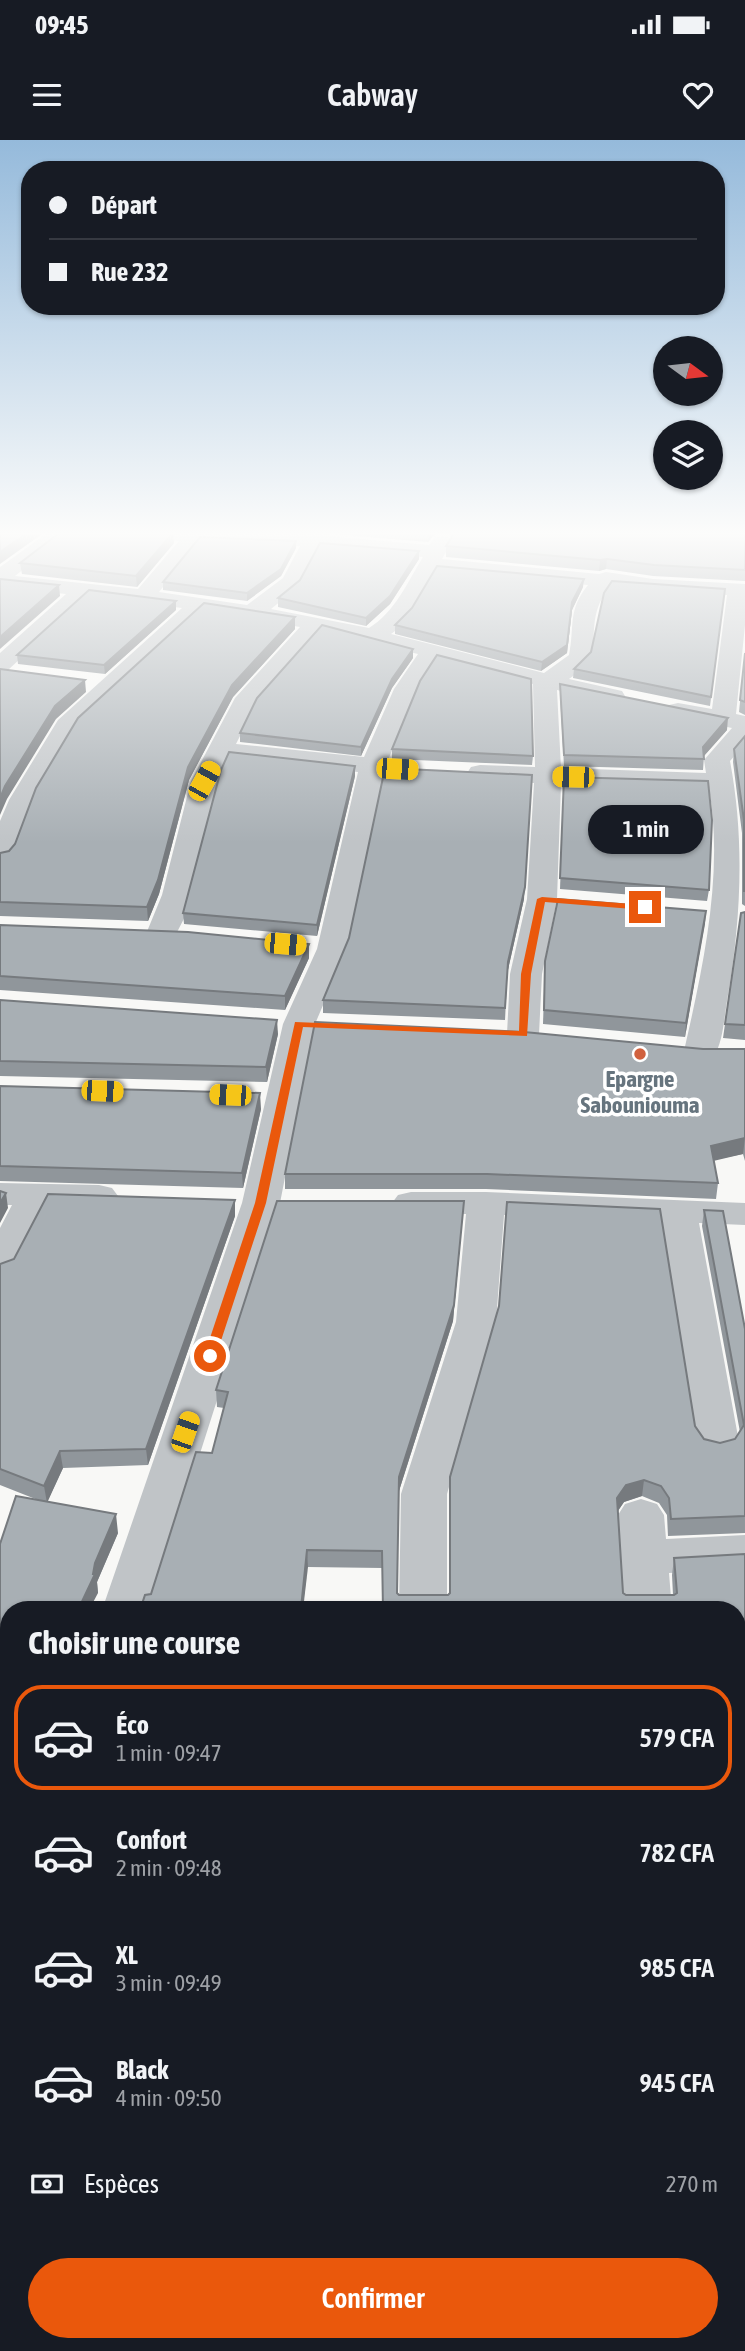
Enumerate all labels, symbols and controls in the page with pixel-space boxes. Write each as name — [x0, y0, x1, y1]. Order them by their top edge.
text: 09:45 — [35, 10, 89, 40]
icon: menu — [28, 76, 66, 114]
text: Cabway — [327, 76, 418, 113]
icon: heart — [679, 76, 717, 114]
text: Départ — [91, 190, 157, 220]
text: Rue 232 — [91, 257, 169, 287]
north arrow — [653, 336, 723, 406]
map controls — [653, 336, 723, 490]
button: layers — [653, 420, 723, 490]
car — [376, 757, 419, 781]
car — [185, 758, 224, 804]
car — [552, 766, 595, 788]
callout: 1 min — [587, 806, 703, 854]
text: 1 min — [623, 816, 669, 842]
route end — [629, 891, 661, 923]
car — [264, 932, 307, 956]
marker: Epargne Sabouniouma — [632, 1046, 648, 1062]
place label: Epargne Sabouniouma — [581, 1066, 700, 1118]
car — [81, 1080, 124, 1102]
car — [209, 1084, 252, 1106]
route start — [194, 1340, 226, 1372]
car — [169, 1409, 202, 1455]
text: Choisir une course — [28, 1624, 240, 1661]
icon: car — [32, 1706, 95, 1769]
text: Éco — [116, 1710, 149, 1740]
text: 579 CFA — [639, 1723, 714, 1753]
text: 1 min · 09:47 — [116, 1740, 222, 1766]
icon: car — [32, 1821, 95, 1884]
text: Confort — [116, 1825, 187, 1855]
text: 782 CFA — [639, 1838, 714, 1868]
text: 2 min · 09:48 — [116, 1855, 222, 1881]
icon: car — [32, 1936, 95, 1999]
text: XL — [116, 1940, 138, 1970]
text: 985 CFA — [639, 1953, 714, 1983]
text: 3 min · 09:49 — [116, 1970, 222, 1996]
icon: car — [32, 2051, 95, 2114]
text: Black — [116, 2055, 168, 2085]
text: 945 CFA — [639, 2068, 714, 2098]
text: 4 min · 09:50 — [116, 2085, 222, 2111]
icon: cash — [28, 2165, 66, 2203]
text: Espèces — [84, 2169, 159, 2199]
text: 270 m — [666, 2171, 718, 2197]
button: Confirmer — [28, 2258, 718, 2338]

